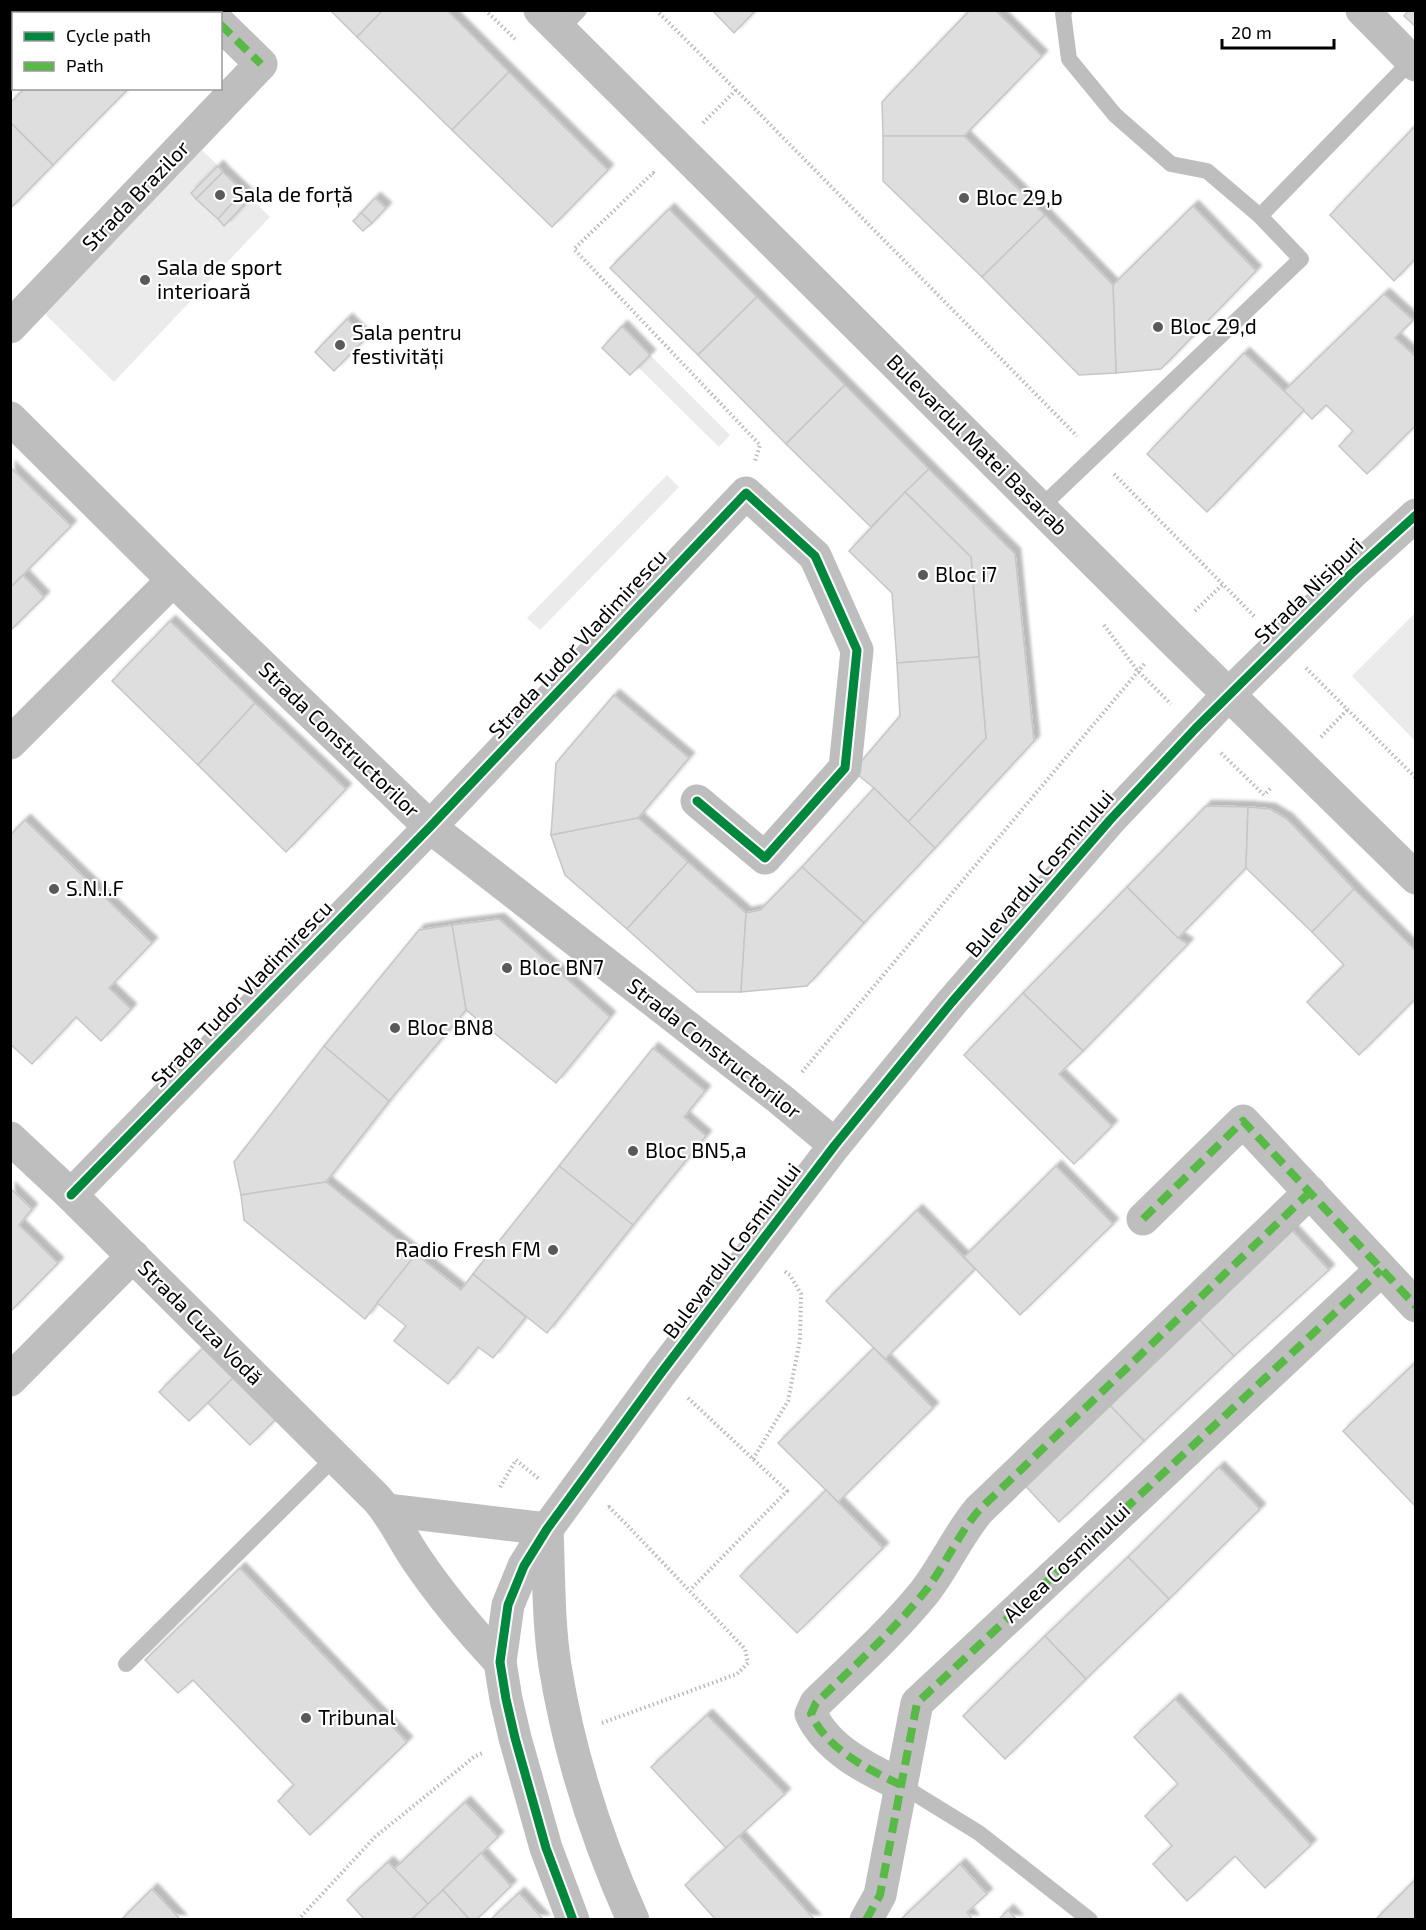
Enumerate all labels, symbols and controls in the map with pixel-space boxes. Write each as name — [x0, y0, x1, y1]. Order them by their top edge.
legend — [12, 12, 222, 90]
scale bar — [1222, 12, 1334, 50]
text: 20 m — [1231, 21, 1272, 43]
text: Cycle path — [66, 24, 151, 46]
text: Path — [66, 54, 104, 76]
street label: Strada Brazilor — [76, 134, 194, 255]
place label: Sala de forță — [232, 181, 353, 208]
place label: Bloc 29,b — [976, 184, 1063, 209]
marker: Sala de forță — [213, 188, 227, 202]
marker: Bloc 29,b — [957, 191, 971, 205]
place label: Sala de sport interioară — [157, 254, 282, 303]
marker: Sala de sport interioară — [138, 273, 152, 287]
place label: Bloc 29,d — [1170, 313, 1257, 338]
place label: Sala pentru festivități — [352, 319, 462, 370]
marker: Bloc 29,d — [1151, 320, 1165, 334]
marker: Sala pentru festivități — [333, 338, 347, 352]
street label: Bulevardul Matei Basarab — [882, 348, 1074, 540]
street label: Strada Nisipuri — [1248, 532, 1368, 648]
street label: Strada Tudor Vladimirescu — [483, 543, 671, 743]
place label: Bloc i7 — [935, 561, 997, 586]
marker: Bloc i7 — [916, 568, 930, 582]
street label: Strada Constructorilor — [255, 656, 426, 822]
street label: Bulevardul Cosminului — [959, 784, 1118, 962]
place label: S.N.I.F — [66, 875, 124, 900]
marker: S.N.I.F — [47, 882, 61, 896]
street label: Strada Tudor Vladimirescu — [145, 895, 337, 1091]
place label: Bloc BN7 — [519, 954, 604, 979]
marker: Bloc BN7 — [500, 961, 514, 975]
street label: Strada Constructorilor — [623, 972, 807, 1124]
place label: Bloc BN8 — [407, 1014, 494, 1039]
marker: Bloc BN8 — [388, 1021, 402, 1035]
place label: Bloc BN5,a — [645, 1137, 747, 1162]
marker: Bloc BN5,a — [626, 1144, 640, 1158]
street label: Bulevardul Cosminului — [657, 1157, 805, 1343]
place label: Radio Fresh FM — [395, 1236, 541, 1261]
marker: Radio Fresh FM — [546, 1243, 560, 1257]
street label: Strada Cuza Vodă — [134, 1255, 268, 1389]
street label: Aleea Cosminului — [998, 1497, 1134, 1627]
place label: Tribunal — [318, 1704, 397, 1729]
marker: Tribunal — [299, 1711, 313, 1725]

